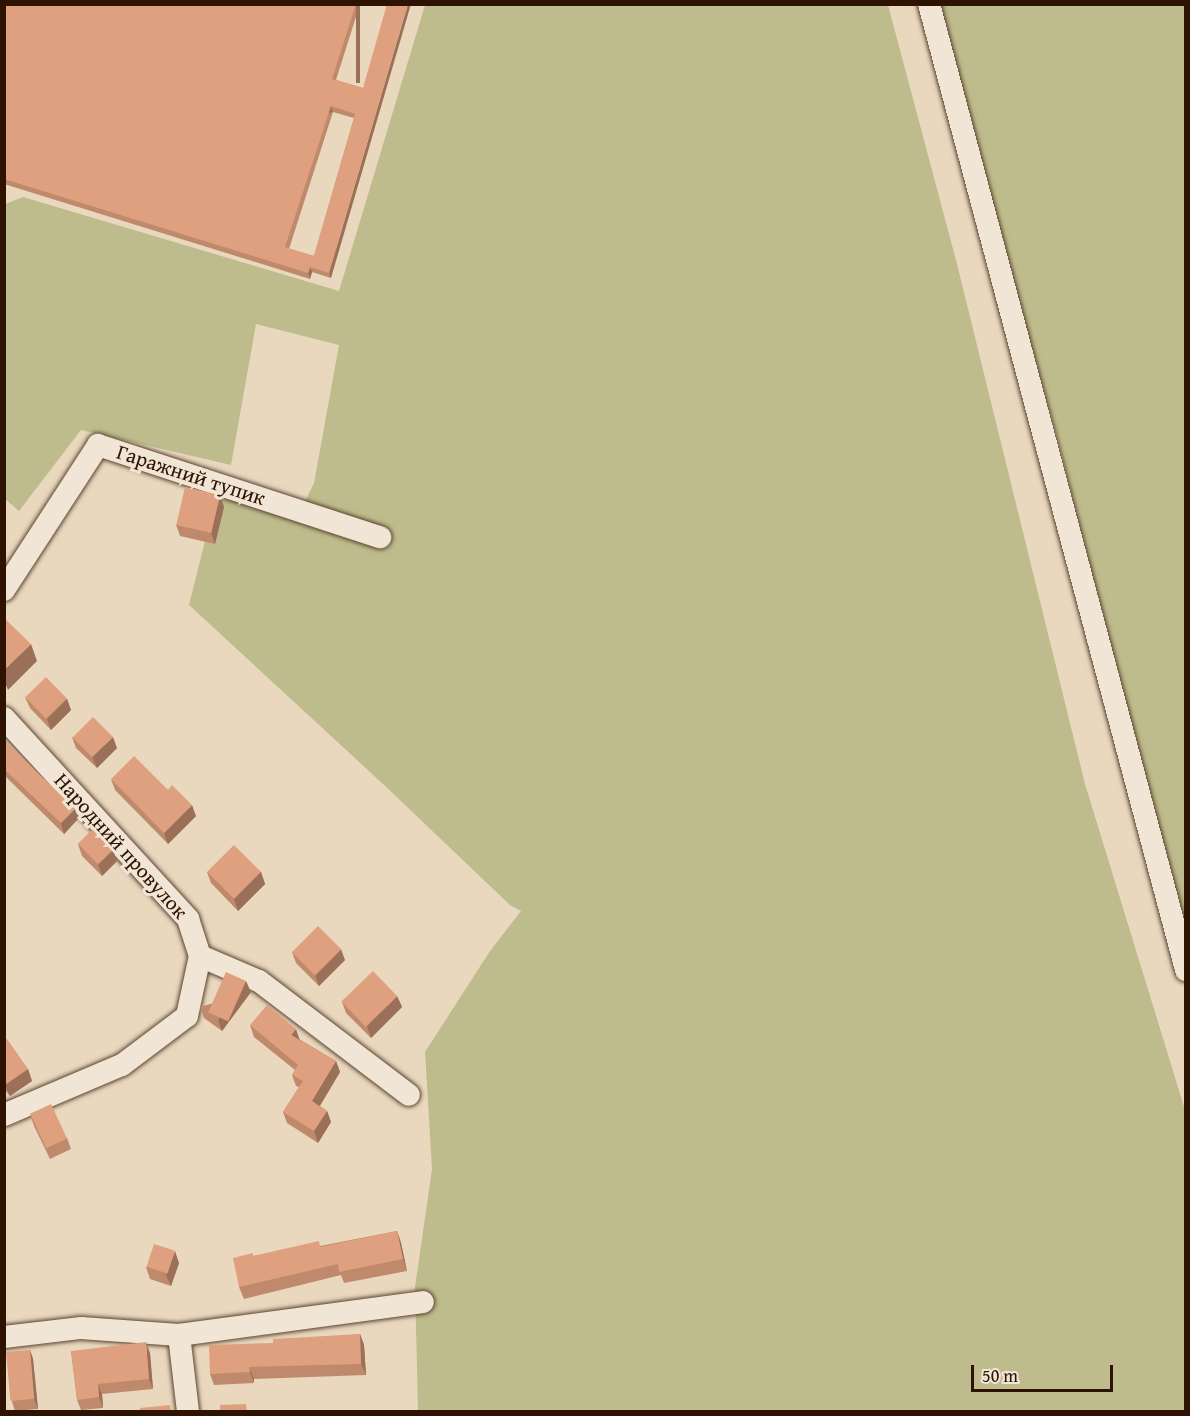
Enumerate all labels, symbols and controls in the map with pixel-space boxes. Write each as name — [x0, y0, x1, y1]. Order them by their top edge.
street label: Гаражний тупик — [113, 439, 269, 511]
street label: Народний провулок — [49, 768, 193, 924]
scale bar — [974, 1353, 1116, 1391]
text: 50 m — [982, 1362, 1018, 1389]

